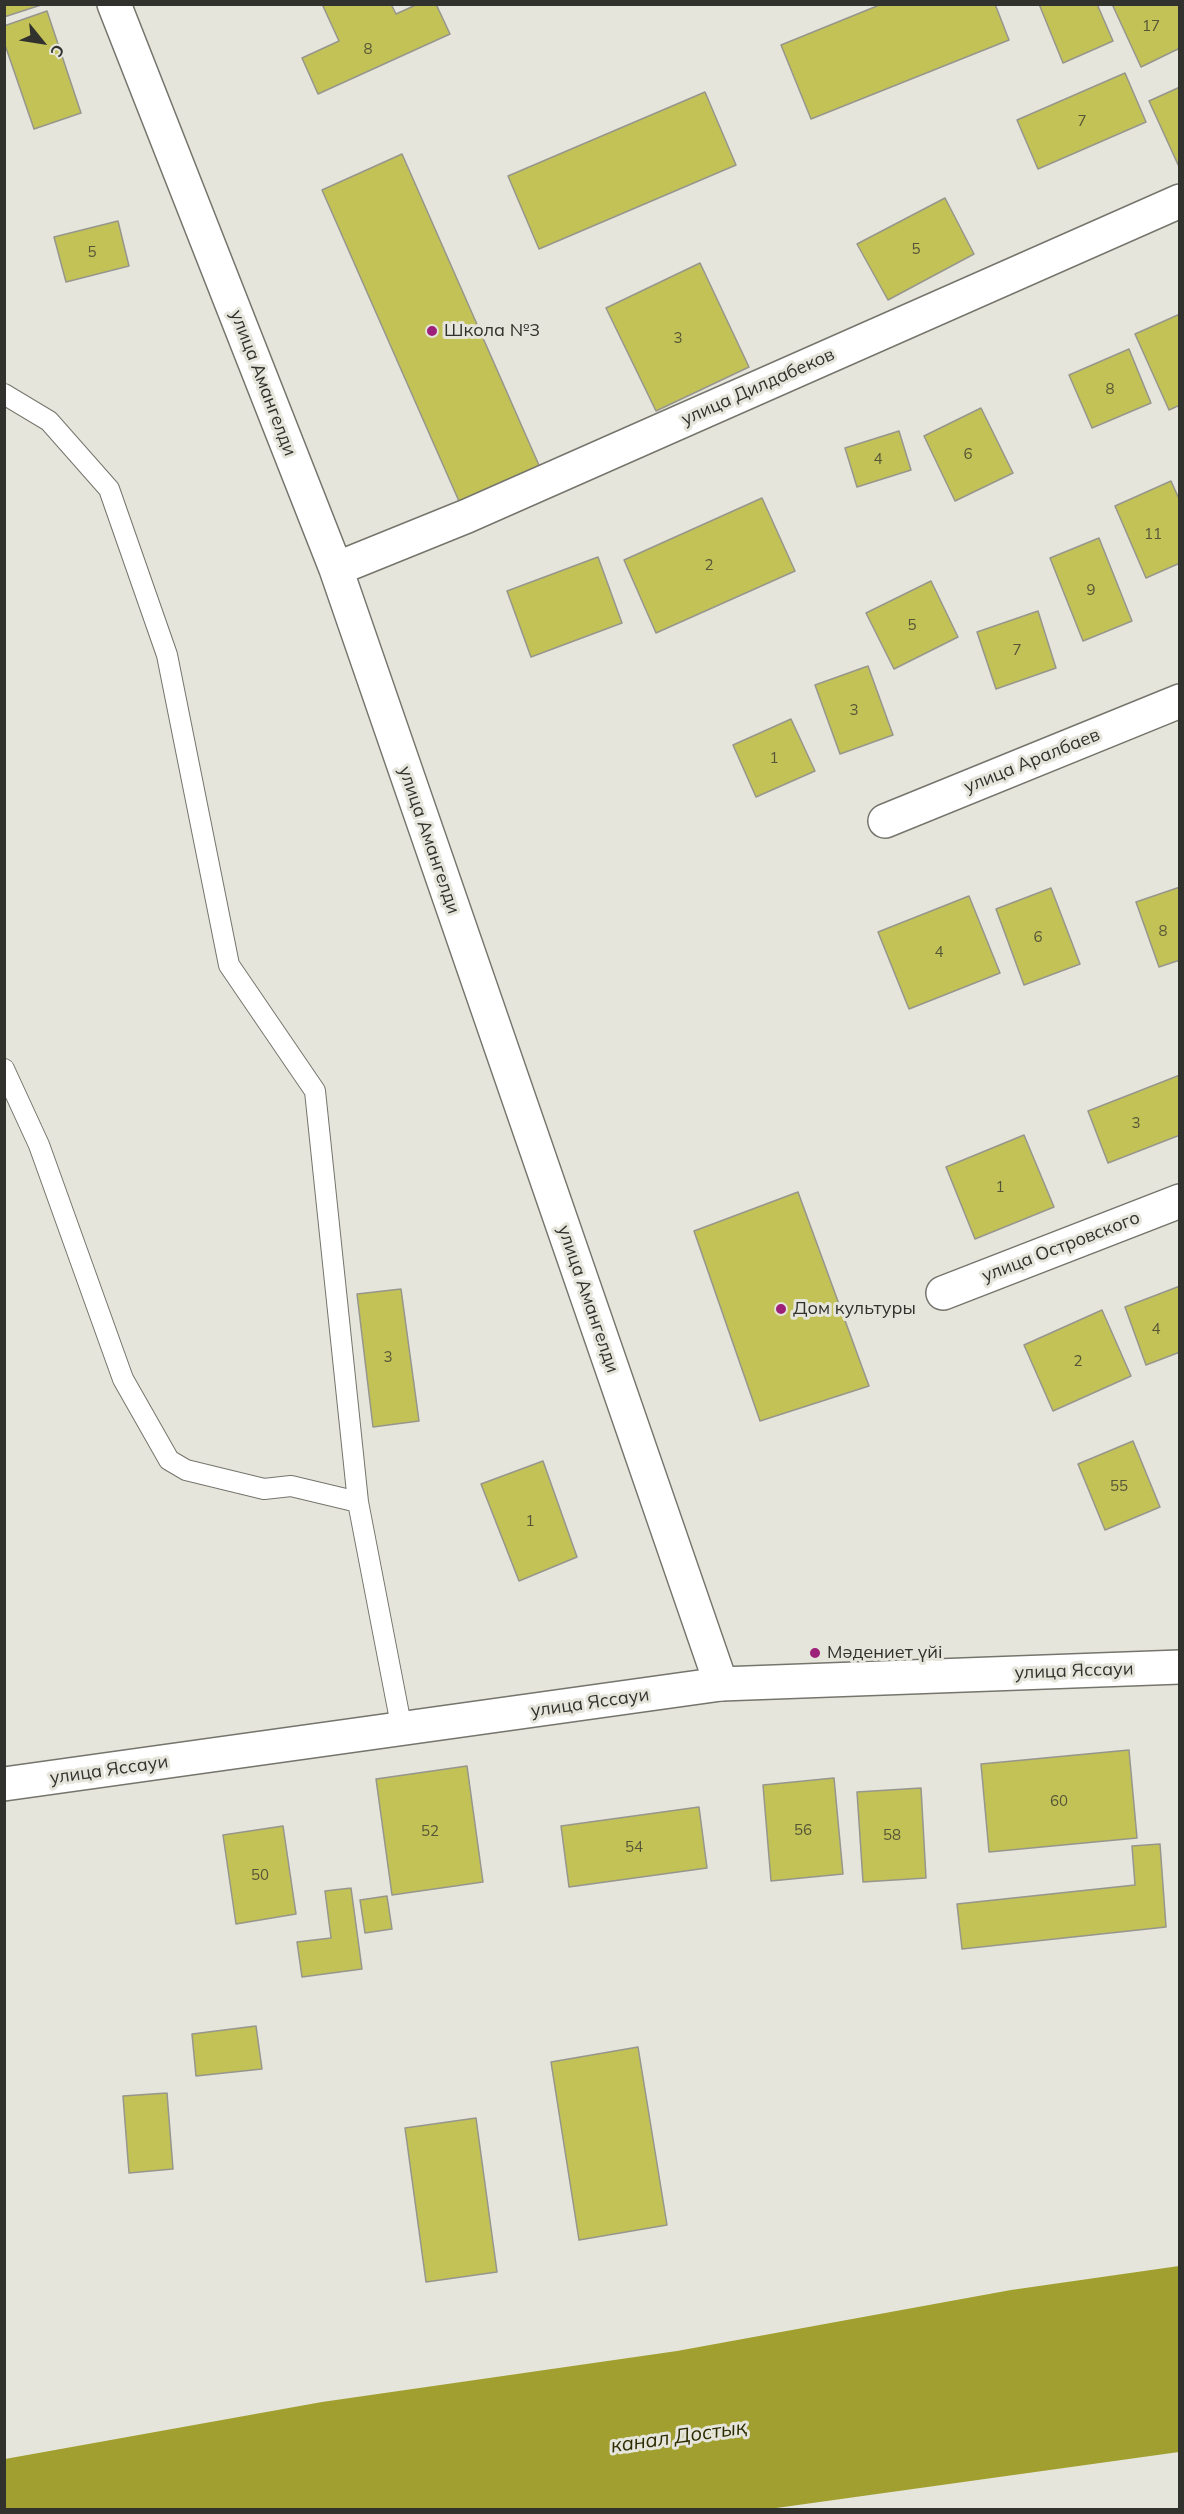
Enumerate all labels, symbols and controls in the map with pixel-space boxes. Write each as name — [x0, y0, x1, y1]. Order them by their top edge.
north arrow — [12, 12, 72, 72]
house number: 17 — [1142, 17, 1160, 35]
house number: 8 — [364, 40, 372, 58]
text: С — [46, 41, 69, 61]
house number: 7 — [1078, 112, 1086, 130]
house number: 5 — [912, 240, 920, 258]
house number: 5 — [88, 243, 96, 261]
street label: улица Амангелди — [225, 307, 301, 459]
place label: Школа №3 — [444, 320, 540, 342]
marker: Школа №3 — [425, 324, 439, 338]
house number: 3 — [674, 329, 682, 347]
street label: улица Дилдабеков — [678, 343, 838, 431]
house number: 8 — [1106, 380, 1114, 398]
house number: 6 — [964, 445, 972, 463]
house number: 4 — [874, 450, 882, 468]
house number: 11 — [1144, 525, 1162, 543]
house number: 2 — [705, 556, 713, 574]
house number: 9 — [1087, 581, 1095, 599]
house number: 5 — [908, 616, 916, 634]
house number: 7 — [1013, 641, 1021, 659]
house number: 3 — [850, 701, 858, 719]
street label: улица Аралбаев — [961, 724, 1103, 798]
house number: 1 — [770, 749, 778, 767]
street label: улица Амангелди — [394, 763, 464, 917]
house number: 8 — [1159, 922, 1167, 940]
house number: 6 — [1034, 928, 1042, 946]
house number: 4 — [935, 943, 943, 961]
house number: 3 — [1132, 1114, 1140, 1132]
house number: 1 — [996, 1178, 1004, 1196]
street label: улица Островского — [979, 1207, 1143, 1287]
street label: улица Амангелди — [553, 1222, 623, 1376]
place label: Дом культуры — [793, 1298, 916, 1320]
marker: Дом культуры — [774, 1302, 788, 1316]
house number: 4 — [1152, 1320, 1160, 1338]
house number: 3 — [384, 1348, 392, 1366]
house number: 2 — [1074, 1352, 1082, 1370]
house number: 55 — [1110, 1477, 1128, 1495]
house number: 1 — [526, 1512, 534, 1530]
place label: Мәдениет үйі — [827, 1642, 943, 1664]
marker: Мәдениет үйі — [808, 1646, 822, 1660]
street label: улица Яссауи — [1014, 1658, 1134, 1684]
street label: улица Яссауи — [530, 1684, 650, 1722]
street label: улица Яссауи — [49, 1751, 169, 1789]
house number: 60 — [1050, 1792, 1068, 1810]
house number: 56 — [794, 1821, 812, 1839]
house number: 52 — [421, 1822, 439, 1840]
house number: 58 — [883, 1826, 901, 1844]
house number: 54 — [625, 1838, 643, 1856]
house number: 50 — [251, 1866, 269, 1884]
water label: канал Достық — [609, 2416, 749, 2458]

